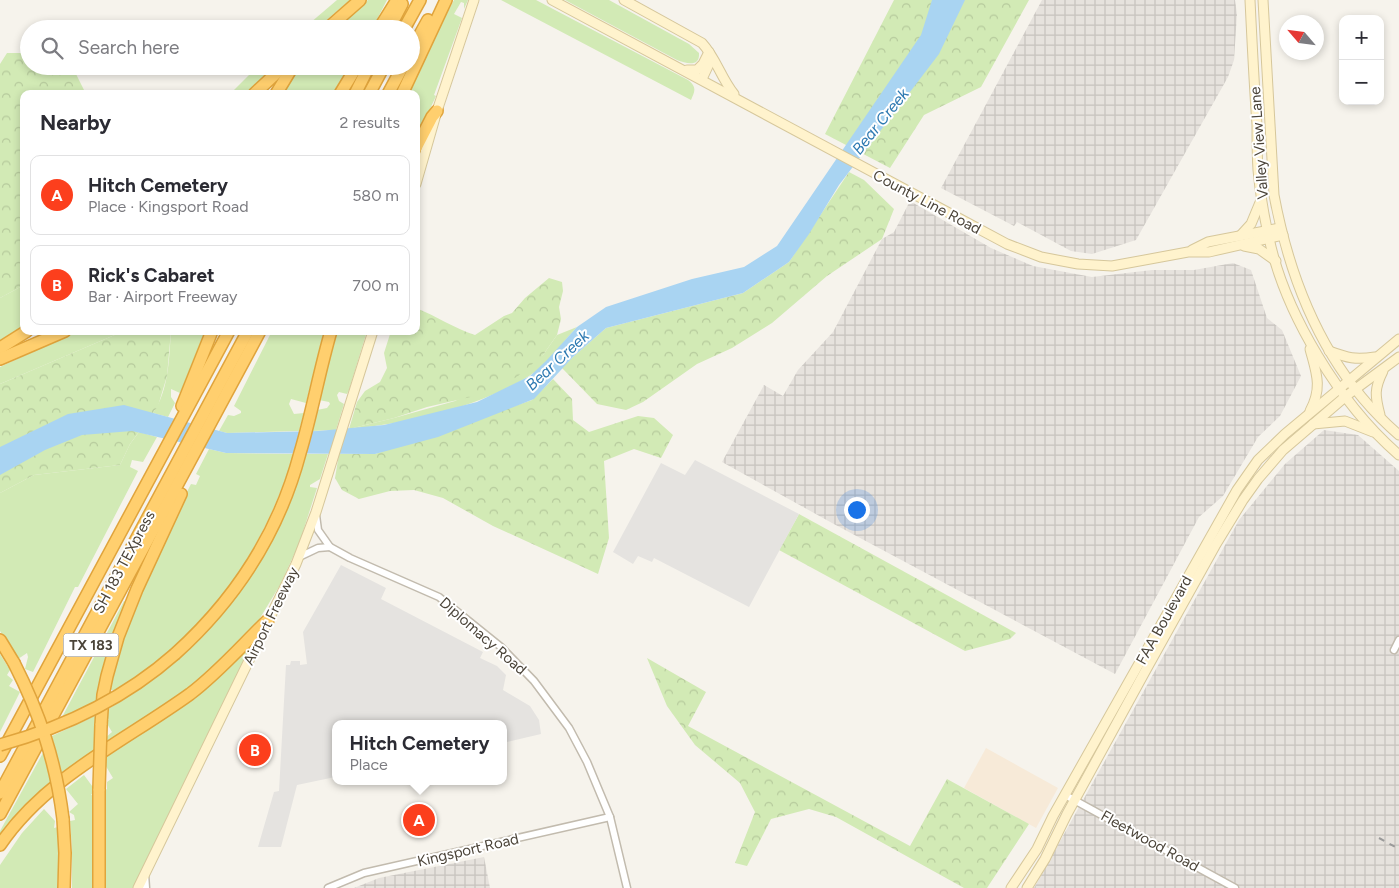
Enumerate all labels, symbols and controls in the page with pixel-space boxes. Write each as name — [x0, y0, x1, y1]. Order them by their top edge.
north arrow — [1279, 15, 1324, 60]
map controls — [1339, 15, 1384, 105]
button: + — [1339, 15, 1384, 60]
search box — [20, 20, 420, 75]
icon: search — [38, 34, 66, 62]
text: Search here — [78, 36, 180, 59]
button: − — [1339, 60, 1384, 105]
water label: Bear Creek — [848, 83, 914, 158]
street label: Valley View Lane — [1246, 86, 1272, 200]
text: Nearby — [40, 110, 111, 135]
text: 2 results — [340, 113, 400, 132]
street label: County Line Road — [870, 166, 984, 238]
text: Hitch Cemetery — [88, 174, 228, 197]
text: A — [51, 186, 63, 205]
text: 580 m — [352, 186, 399, 205]
text: Place · Kingsport Road — [88, 197, 249, 216]
text: Rick's Cabaret — [88, 264, 215, 287]
text: B — [52, 276, 62, 295]
text: 700 m — [352, 276, 399, 295]
text: Bar · Airport Freeway — [88, 287, 237, 306]
water label: Bear Creek — [522, 325, 594, 394]
your location — [844, 497, 870, 523]
street label: SH 183 TEXpress — [89, 507, 159, 617]
street label: Airport Freeway — [239, 564, 303, 668]
street label: FAA Boulevard — [1132, 572, 1196, 668]
street label: Diplomacy Road — [436, 593, 530, 679]
road number: TX 183 — [64, 634, 118, 656]
popup — [332, 720, 507, 785]
pin: B — [239, 731, 271, 769]
text: Hitch Cemetery — [350, 732, 489, 755]
text: Place — [350, 755, 388, 774]
pin: A — [403, 801, 435, 839]
street label: Fleetwood Road — [1098, 807, 1202, 875]
street label: Kingsport Road — [416, 830, 520, 870]

